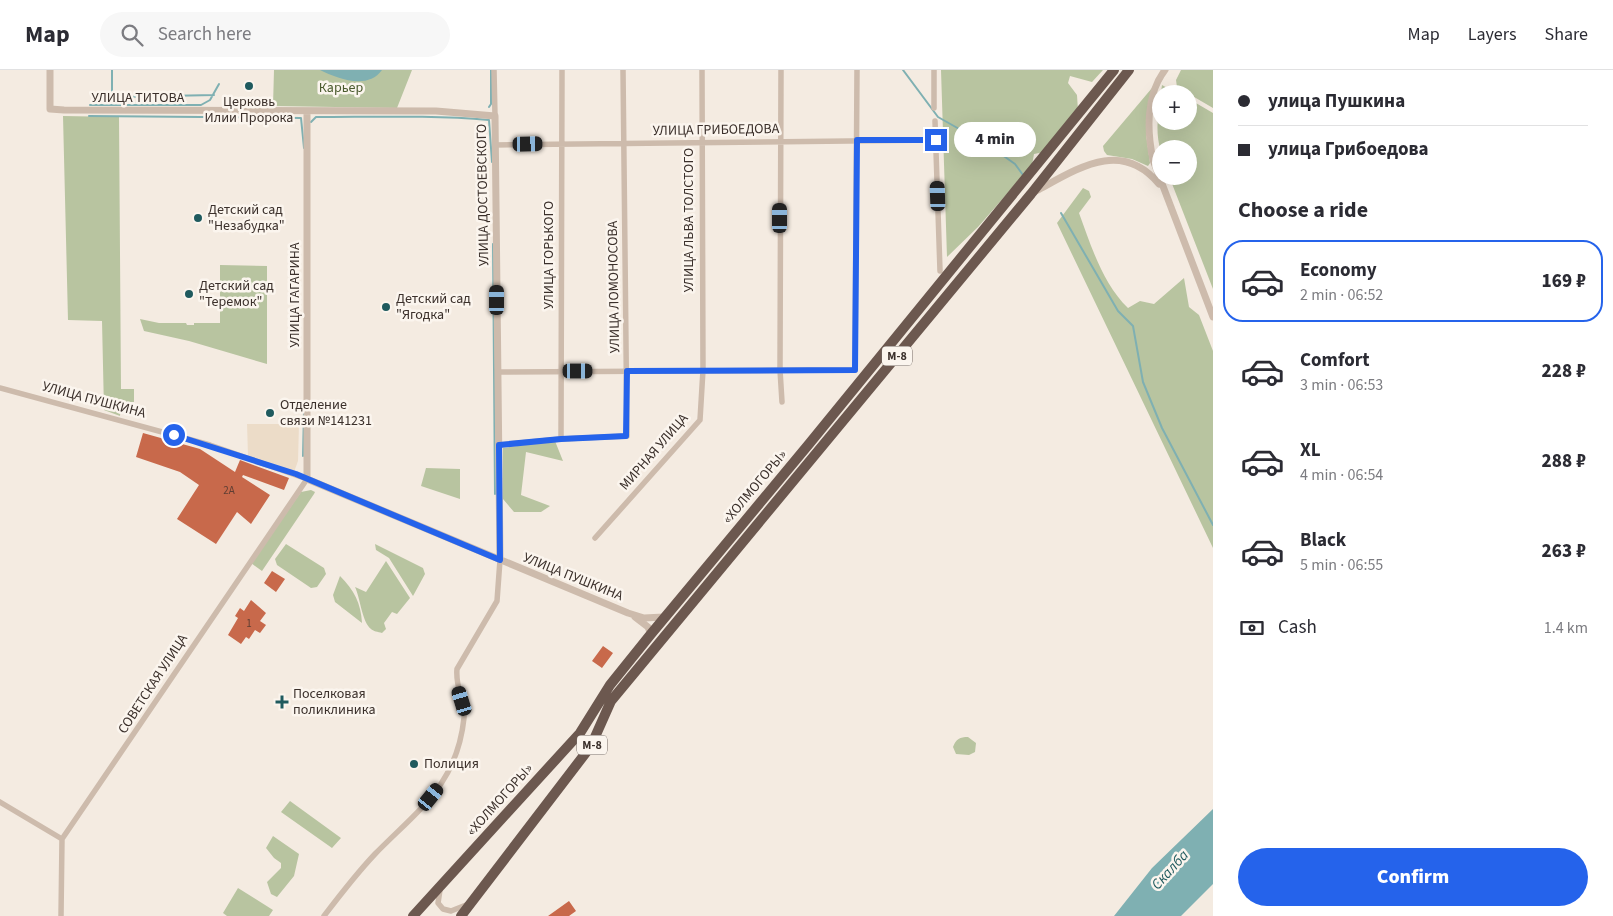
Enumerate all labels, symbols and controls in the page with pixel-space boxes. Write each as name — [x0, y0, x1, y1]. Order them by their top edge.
search box — [100, 12, 450, 57]
text: Map — [25, 17, 70, 52]
icon: search — [118, 21, 146, 49]
text: Search here — [158, 21, 251, 48]
text: Map — [1408, 22, 1440, 47]
text: Layers — [1468, 22, 1517, 47]
text: Share — [1545, 22, 1588, 47]
park label: Карьер — [319, 78, 363, 98]
marker: Церковь Илии Пророка — [243, 80, 255, 92]
map controls — [1152, 85, 1197, 185]
button: + — [1152, 85, 1197, 130]
street label: УЛИЦА ТИТОВА — [92, 88, 185, 108]
text: улица Пушкина — [1268, 88, 1405, 115]
place label: Церковь Илии Пророка — [205, 92, 293, 128]
street label: УЛИЦА ГРИБОЕДОВА — [653, 119, 780, 141]
callout: 4 min — [954, 122, 1036, 158]
street label: УЛИЦА ДОСТОЕВСКОГО — [472, 124, 494, 266]
text: 4 min — [975, 128, 1015, 150]
route end — [925, 129, 947, 151]
car — [512, 136, 543, 152]
text: улица Грибоедова — [1268, 136, 1429, 163]
button: − — [1152, 140, 1197, 185]
street label: УЛИЦА ЛЬВА ТОЛСТОГО — [679, 148, 699, 292]
car — [929, 181, 946, 211]
text: Choose a ride — [1238, 194, 1368, 226]
place label: Детский сад "Незабудка" — [208, 200, 285, 236]
street label: УЛИЦА ГОРЬКОГО — [539, 201, 559, 309]
car — [772, 203, 787, 233]
marker: Детский сад "Незабудка" — [192, 212, 204, 224]
street label: УЛИЦА ЛОМОНОСОВА — [603, 220, 625, 353]
street label: УЛИЦА ГАГАРИНА — [285, 242, 305, 348]
text: Economy — [1300, 257, 1377, 284]
icon: car — [1240, 259, 1285, 304]
text: 169 ₽ — [1542, 268, 1586, 295]
place label: Детский сад "Теремок" — [199, 276, 274, 312]
text: 2 min · 06:52 — [1300, 284, 1383, 306]
car — [489, 285, 504, 315]
marker: Детский сад "Теремок" — [183, 288, 195, 300]
place label: Детский сад "Ягодка" — [396, 289, 471, 325]
marker: Детский сад "Ягодка" — [380, 301, 392, 313]
road number: М-8 — [882, 346, 912, 366]
text: Comfort — [1300, 347, 1370, 374]
icon: car — [1240, 349, 1285, 394]
text: 228 ₽ — [1542, 358, 1586, 385]
car — [563, 364, 593, 379]
text: 3 min · 06:53 — [1300, 374, 1383, 396]
street label: УЛИЦА ПУШКИНА — [40, 377, 148, 424]
place label: Отделение связи №141231 — [280, 395, 372, 431]
marker: Отделение связи №141231 — [264, 407, 276, 419]
street label: МИРНАЯ УЛИЦА — [615, 409, 693, 495]
route start — [163, 424, 185, 446]
text: XL — [1300, 437, 1321, 464]
icon: car — [1240, 439, 1285, 484]
street label: «ХОЛМОГОРЫ» — [718, 446, 792, 528]
text: 288 ₽ — [1542, 448, 1586, 475]
text: 4 min · 06:54 — [1300, 464, 1383, 486]
house number: 2А — [223, 483, 235, 498]
text: Black — [1300, 527, 1346, 554]
icon: car — [1240, 529, 1285, 574]
text: 263 ₽ — [1542, 538, 1586, 565]
street label: УЛИЦА ПУШКИНА — [520, 548, 626, 606]
text: 5 min · 06:55 — [1300, 554, 1383, 576]
icon: cash — [1238, 614, 1266, 642]
text: Cash — [1278, 614, 1317, 641]
house number: 1 — [246, 616, 252, 631]
text: 1.4 km — [1544, 617, 1588, 639]
street label: СОВЕТСКАЯ УЛИЦА — [113, 630, 193, 738]
place label: Поселковая поликлиника — [293, 684, 376, 720]
car — [450, 684, 473, 718]
marker: Поселковая поликлиника — [275, 695, 289, 709]
road number: М-8 — [577, 736, 607, 754]
place label: Полиция — [424, 754, 479, 774]
marker: Полиция — [408, 758, 420, 770]
street label: «ХОЛМОГОРЫ» — [462, 760, 538, 840]
car — [415, 781, 446, 813]
water label: Скалба — [1147, 846, 1193, 894]
button: Confirm — [1238, 848, 1588, 906]

